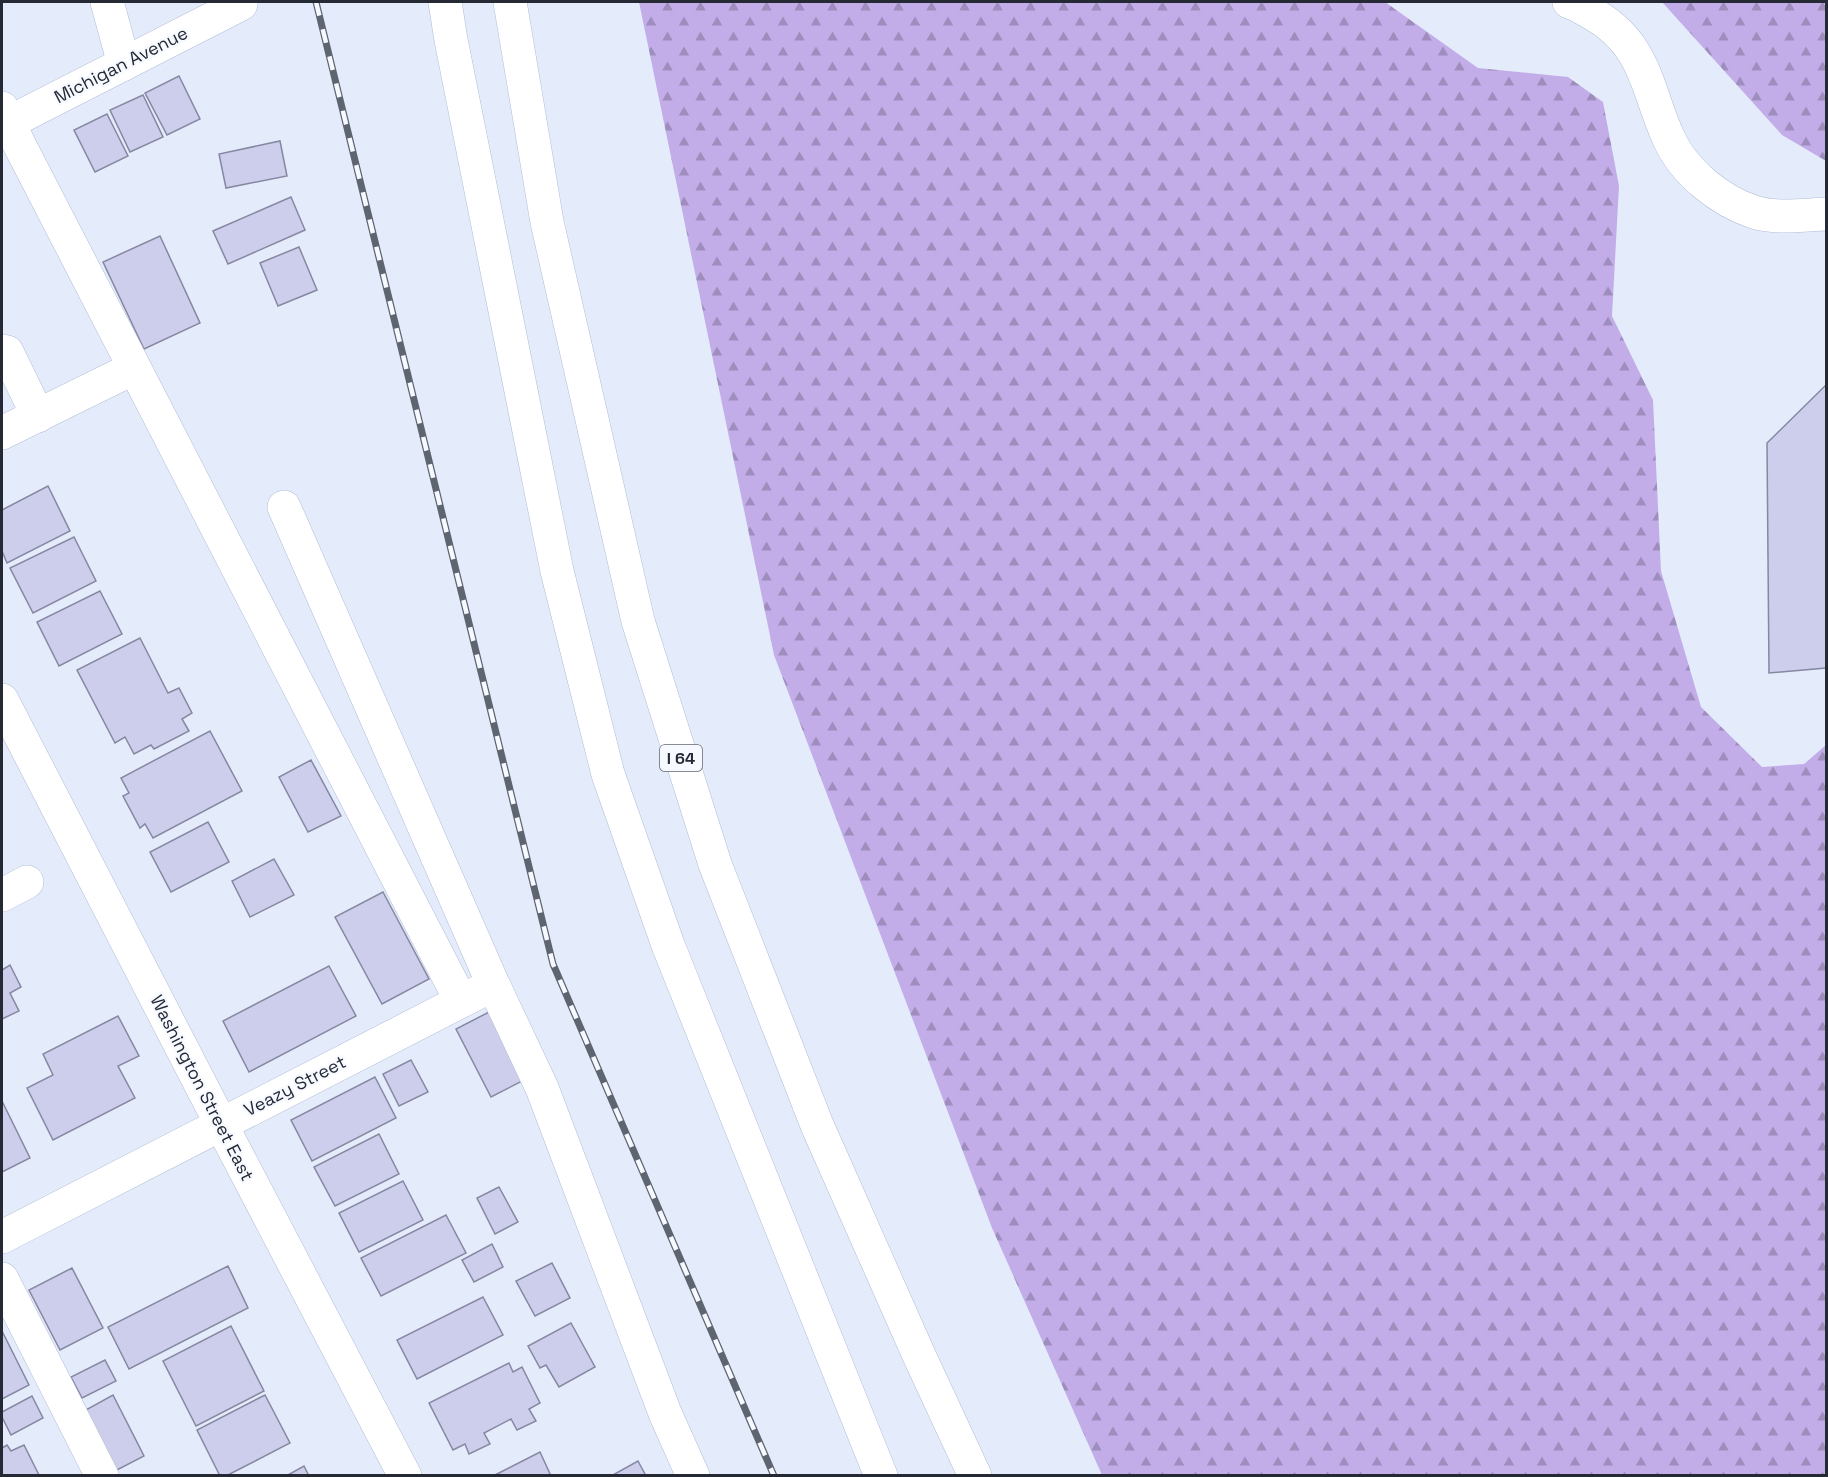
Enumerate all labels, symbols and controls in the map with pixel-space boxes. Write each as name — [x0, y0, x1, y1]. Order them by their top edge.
street label: Michigan Avenue — [50, 21, 192, 108]
road number: I 64 — [660, 745, 702, 771]
street label: Washington Street East — [146, 991, 259, 1185]
street label: Veazy Street — [240, 1050, 350, 1121]

